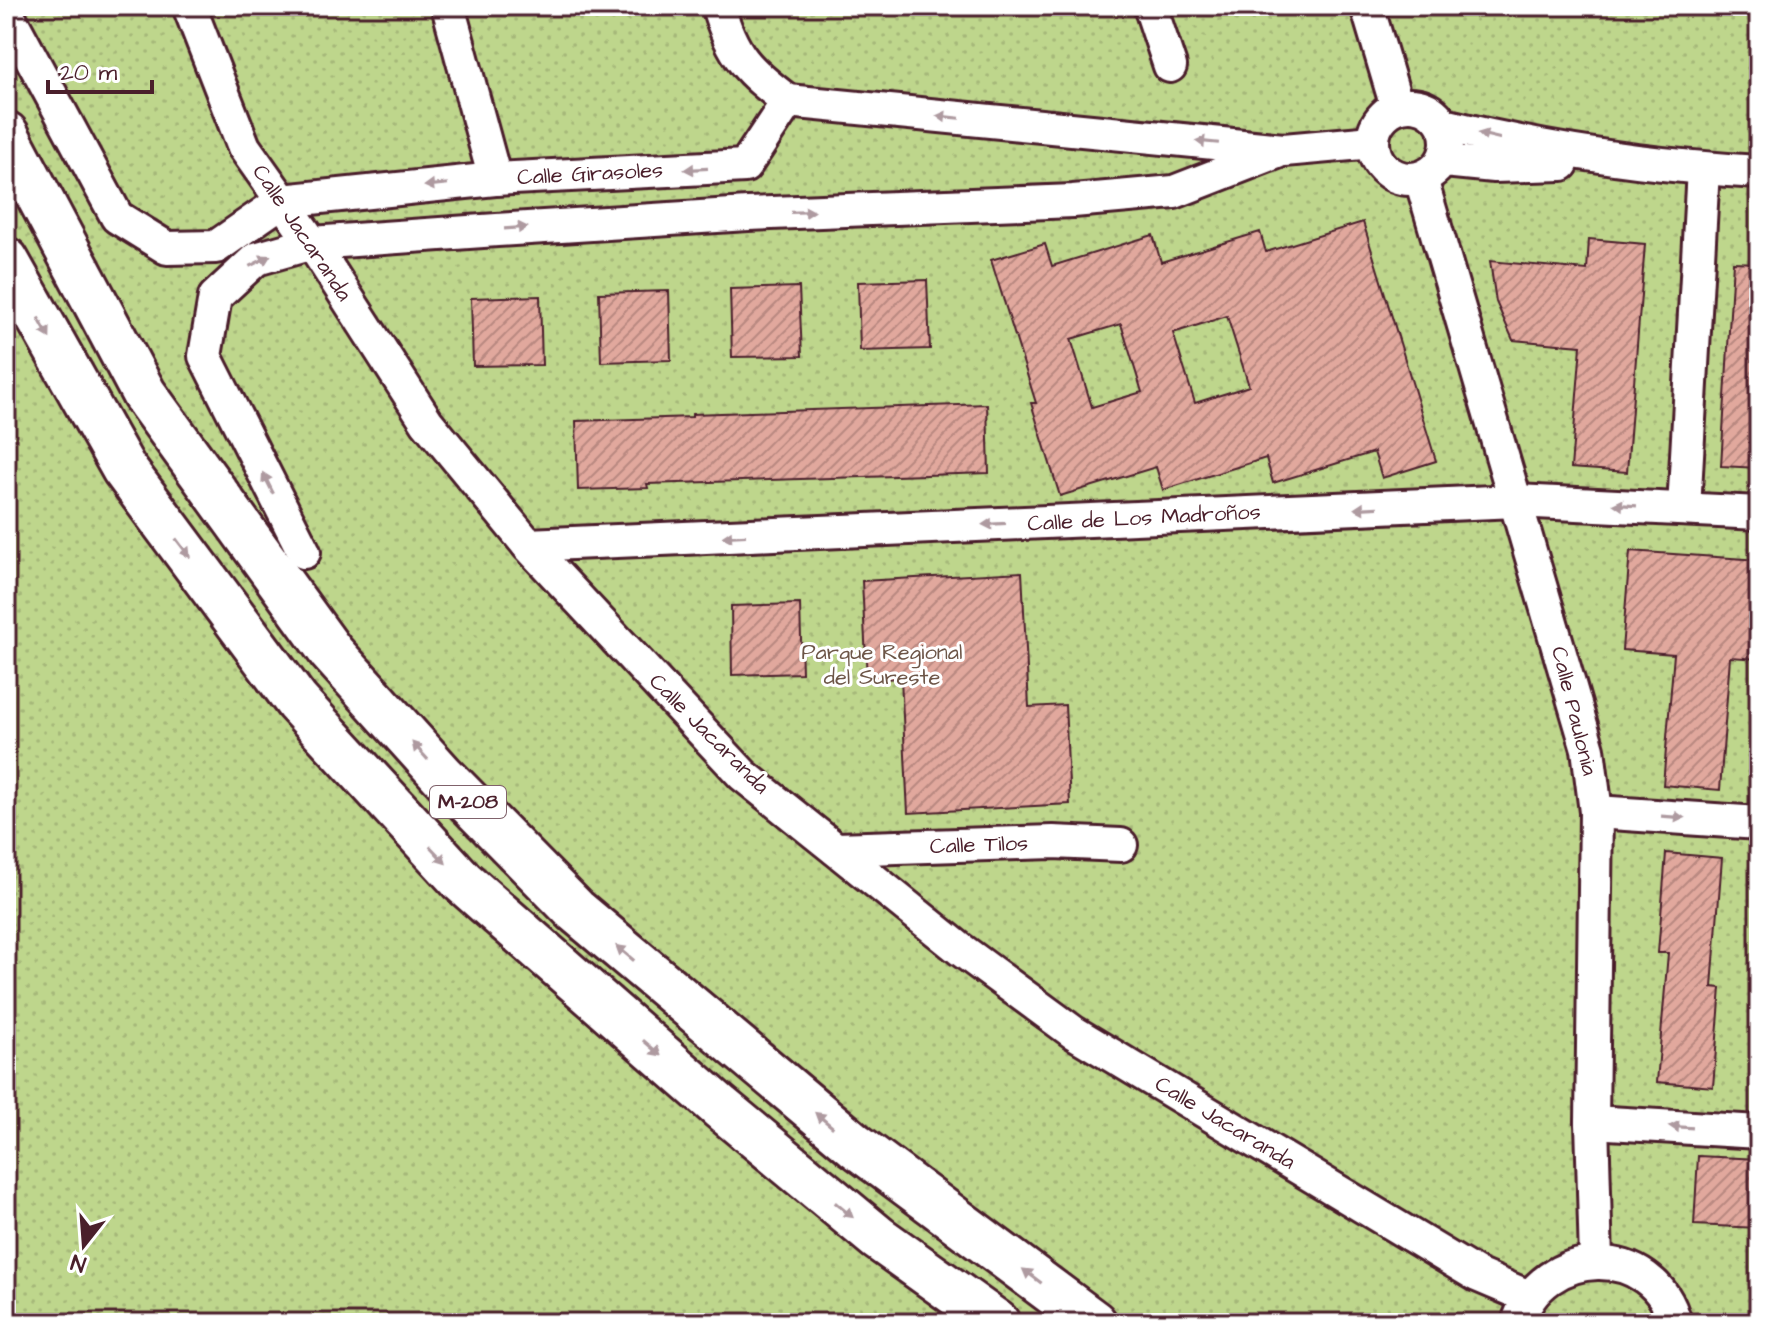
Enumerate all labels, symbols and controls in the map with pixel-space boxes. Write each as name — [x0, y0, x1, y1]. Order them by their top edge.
scale bar — [48, 44, 152, 94]
text: 20 m — [60, 56, 117, 90]
one-way arrow — [935, 110, 960, 123]
one-way arrow — [1477, 130, 1502, 142]
one-way arrow — [1194, 135, 1219, 148]
street label: Calle Girasoles — [516, 155, 664, 193]
street label: Calle Jacaranda — [245, 158, 359, 308]
one-way arrow — [683, 163, 708, 176]
one-way arrow — [423, 179, 448, 192]
one-way arrow — [791, 205, 816, 218]
one-way arrow — [504, 222, 529, 235]
one-way arrow — [248, 254, 271, 268]
one-way arrow — [37, 317, 51, 340]
one-way arrow — [262, 471, 275, 494]
street label: Calle de Los Madroños — [1027, 496, 1261, 540]
one-way arrow — [1612, 498, 1637, 511]
one-way arrow — [1352, 501, 1378, 514]
one-way arrow — [981, 518, 1006, 531]
one-way arrow — [721, 530, 746, 543]
one-way arrow — [174, 538, 190, 558]
park label: Parque Regional del Sureste — [802, 637, 962, 693]
street label: Calle Paulonia — [1543, 643, 1605, 779]
street label: Calle Jacaranda — [642, 667, 776, 801]
one-way arrow — [412, 741, 429, 761]
road number: M-208 — [430, 786, 506, 818]
one-way arrow — [1661, 811, 1686, 824]
street label: Calle Tilos — [929, 828, 1029, 862]
one-way arrow — [429, 845, 447, 864]
one-way arrow — [615, 945, 635, 962]
one-way arrow — [641, 1039, 661, 1056]
street label: Calle Jacaranda — [1149, 1069, 1301, 1177]
one-way arrow — [815, 1112, 835, 1129]
one-way arrow — [1668, 1121, 1693, 1134]
one-way arrow — [834, 1201, 854, 1218]
north arrow — [44, 1205, 124, 1285]
text: N — [67, 1246, 90, 1280]
one-way arrow — [1021, 1269, 1042, 1285]

